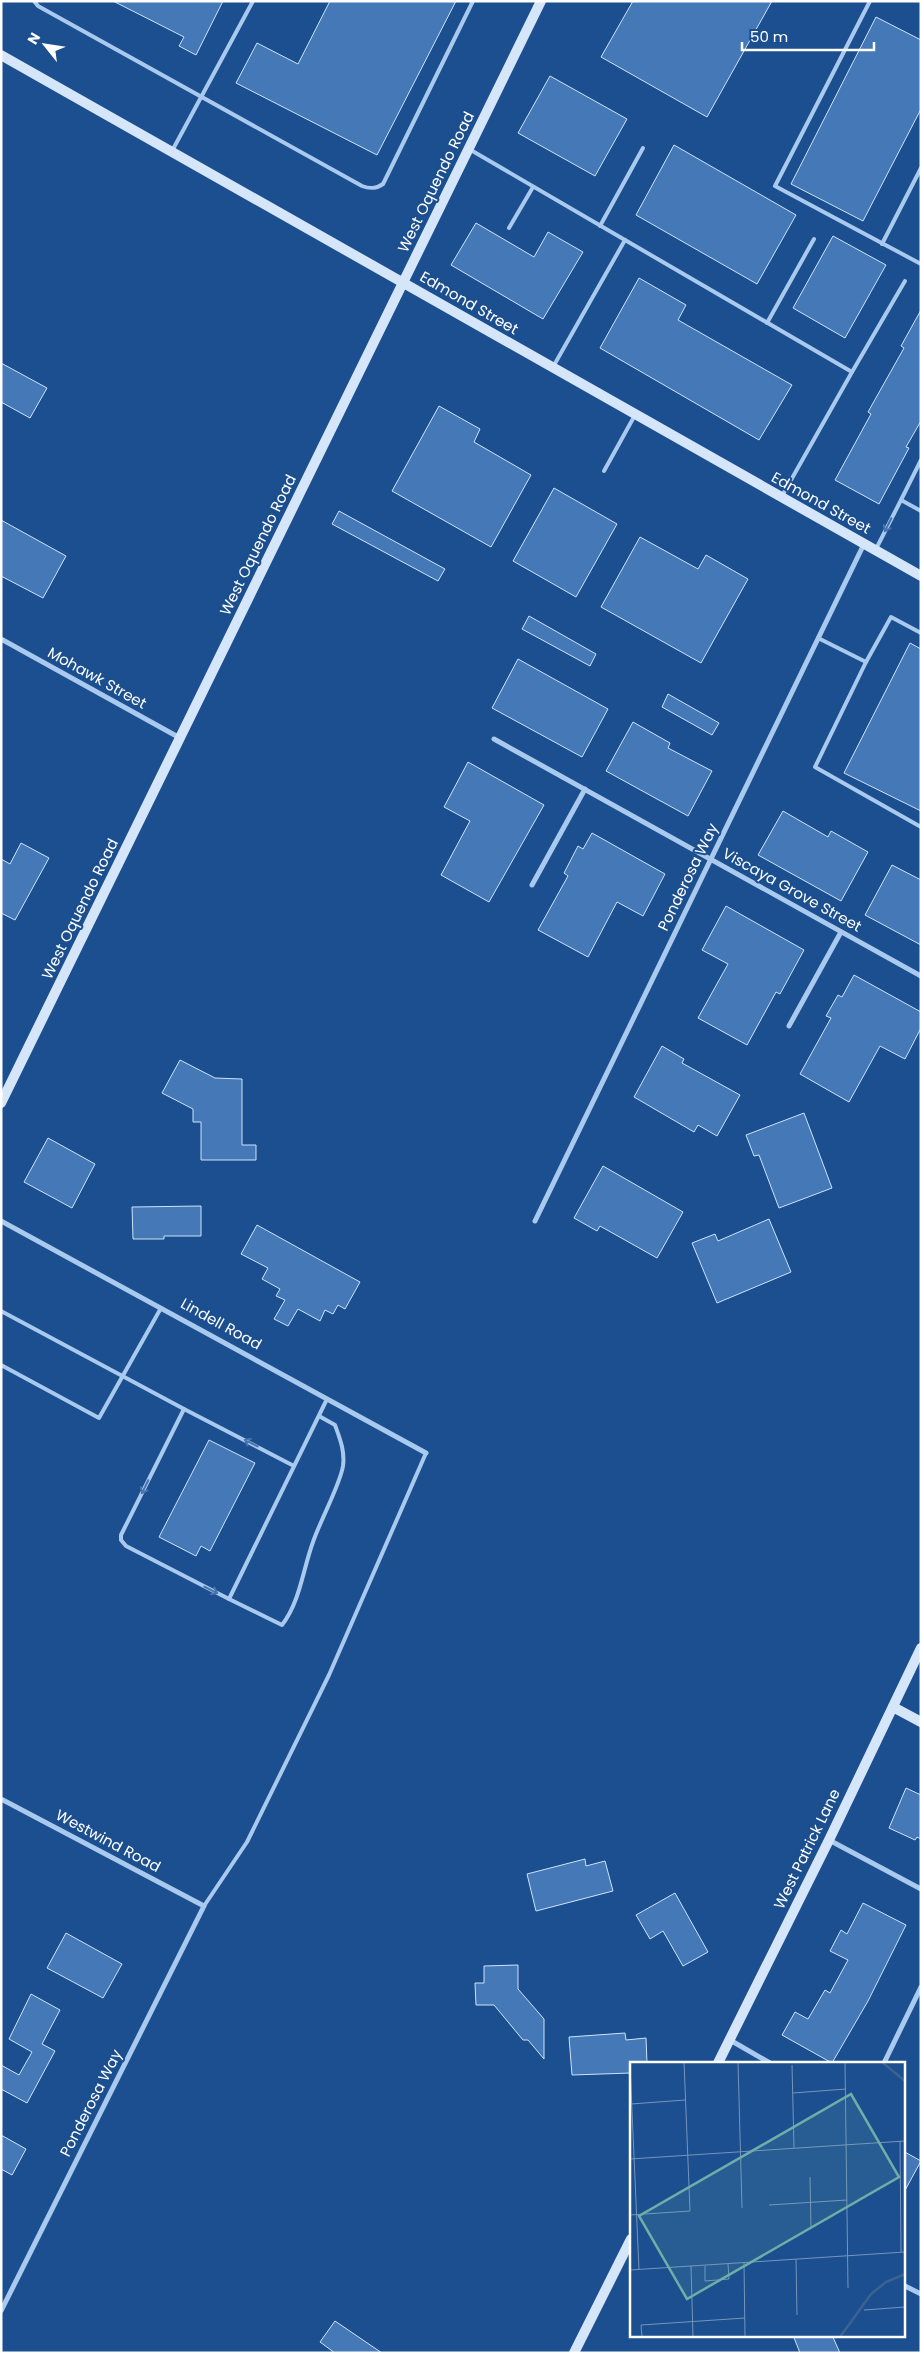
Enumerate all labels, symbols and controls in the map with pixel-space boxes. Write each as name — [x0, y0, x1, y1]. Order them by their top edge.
north arrow — [20, 20, 70, 70]
scale bar — [742, 20, 874, 52]
text: 50 m — [750, 26, 788, 47]
text: N — [22, 29, 45, 48]
street label: West Oquendo Road — [392, 108, 479, 256]
street label: Edmond Street — [416, 266, 522, 339]
street label: Edmond Street — [768, 467, 875, 539]
street label: West Oquendo Road — [214, 471, 301, 619]
one-way arrow — [883, 517, 892, 532]
street label: Mohawk Street — [44, 642, 151, 713]
street label: Ponderosa Way — [652, 819, 723, 934]
street label: West Oquendo Road — [36, 835, 123, 983]
street label: Viscaya Grove Street — [719, 843, 866, 937]
street label: Lindell Road — [177, 1293, 266, 1354]
one-way arrow — [243, 1438, 258, 1448]
one-way arrow — [140, 1479, 149, 1494]
one-way arrow — [203, 1586, 218, 1595]
street label: West Patrick Lane — [768, 1785, 845, 1912]
street label: Westwind Road — [52, 1804, 164, 1877]
street label: Ponderosa Way — [54, 2045, 127, 2160]
inset map — [630, 2062, 904, 2336]

